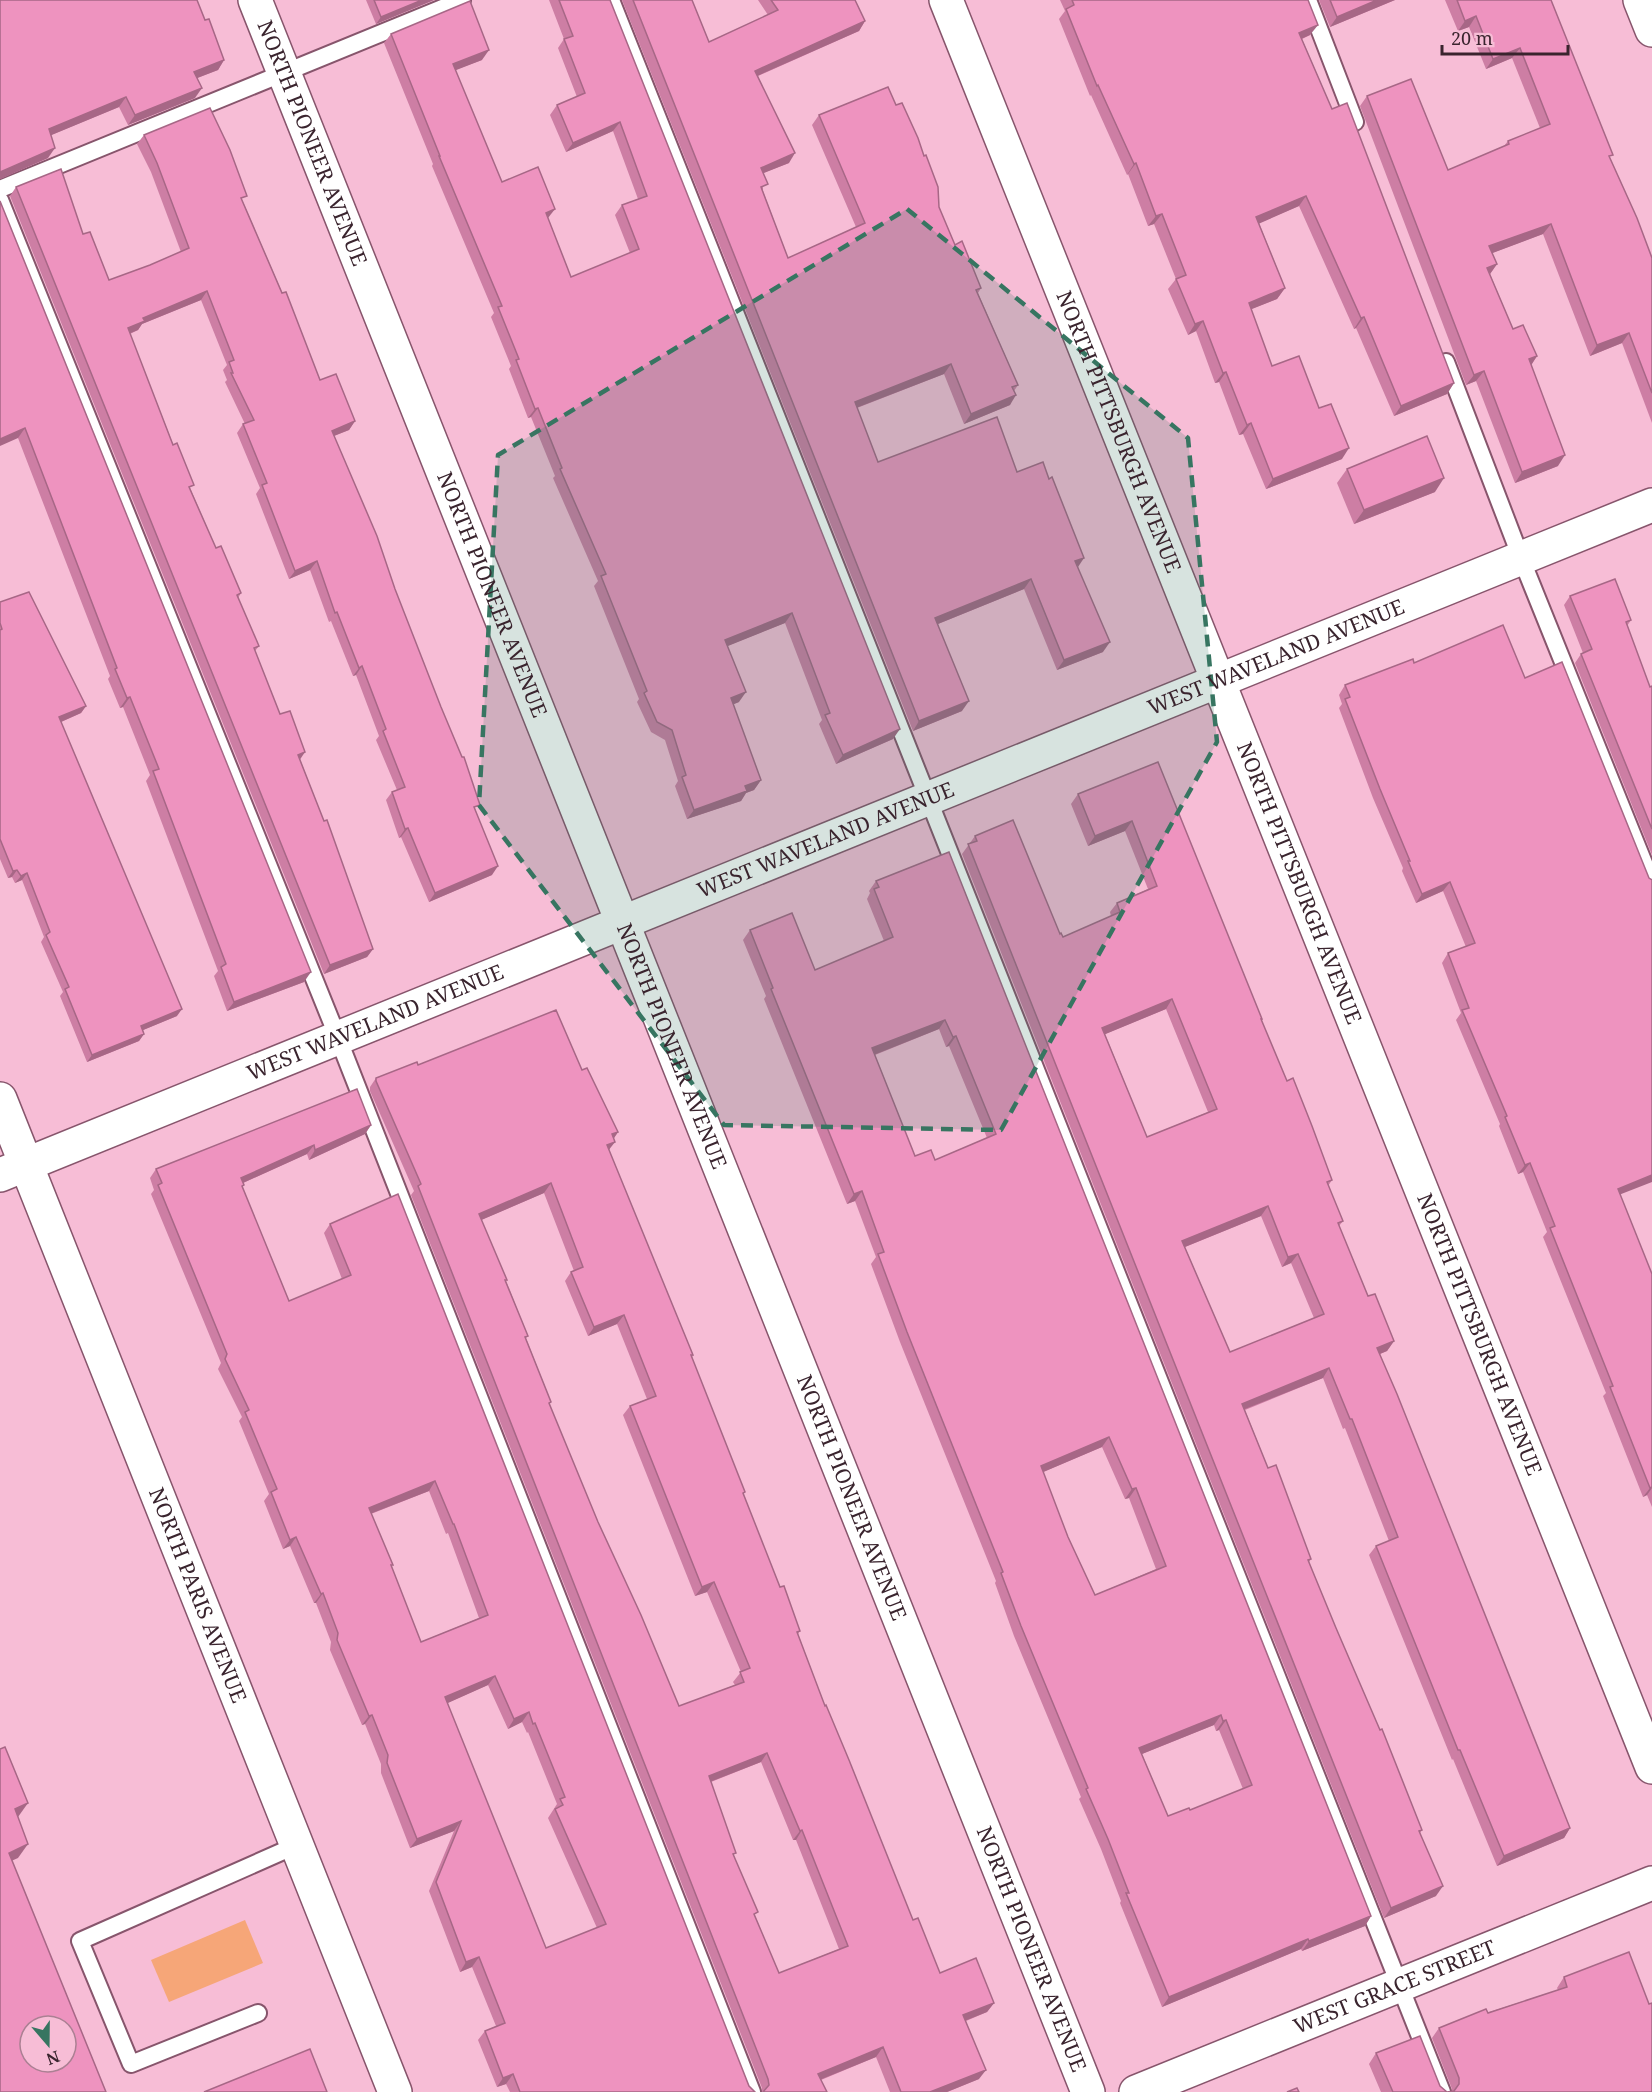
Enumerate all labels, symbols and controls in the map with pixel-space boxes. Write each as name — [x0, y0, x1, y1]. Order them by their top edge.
street label: NORTH PIONEER AVENUE — [251, 16, 374, 270]
scale bar — [1442, 18, 1568, 56]
text: 20 m — [1451, 26, 1493, 50]
street label: NORTH PITTSBURGH AVENUE — [1051, 286, 1188, 577]
street label: NORTH PIONEER AVENUE — [431, 467, 554, 721]
street label: WEST WAVELAND AVENUE — [1143, 592, 1408, 721]
street label: NORTH PITTSBURGH AVENUE — [1231, 738, 1369, 1028]
street label: WEST WAVELAND AVENUE — [693, 775, 958, 904]
street label: NORTH PIONEER AVENUE — [611, 919, 734, 1173]
street label: WEST WAVELAND AVENUE — [242, 957, 507, 1086]
street label: NORTH PITTSBURGH AVENUE — [1411, 1189, 1549, 1479]
street label: NORTH PIONEER AVENUE — [791, 1370, 914, 1624]
street label: NORTH PARIS AVENUE — [143, 1483, 254, 1707]
street label: NORTH PIONEER AVENUE — [971, 1822, 1094, 2076]
street label: WEST GRACE STREET — [1289, 1933, 1500, 2040]
north arrow — [18, 2014, 78, 2074]
text: N — [43, 2046, 63, 2071]

